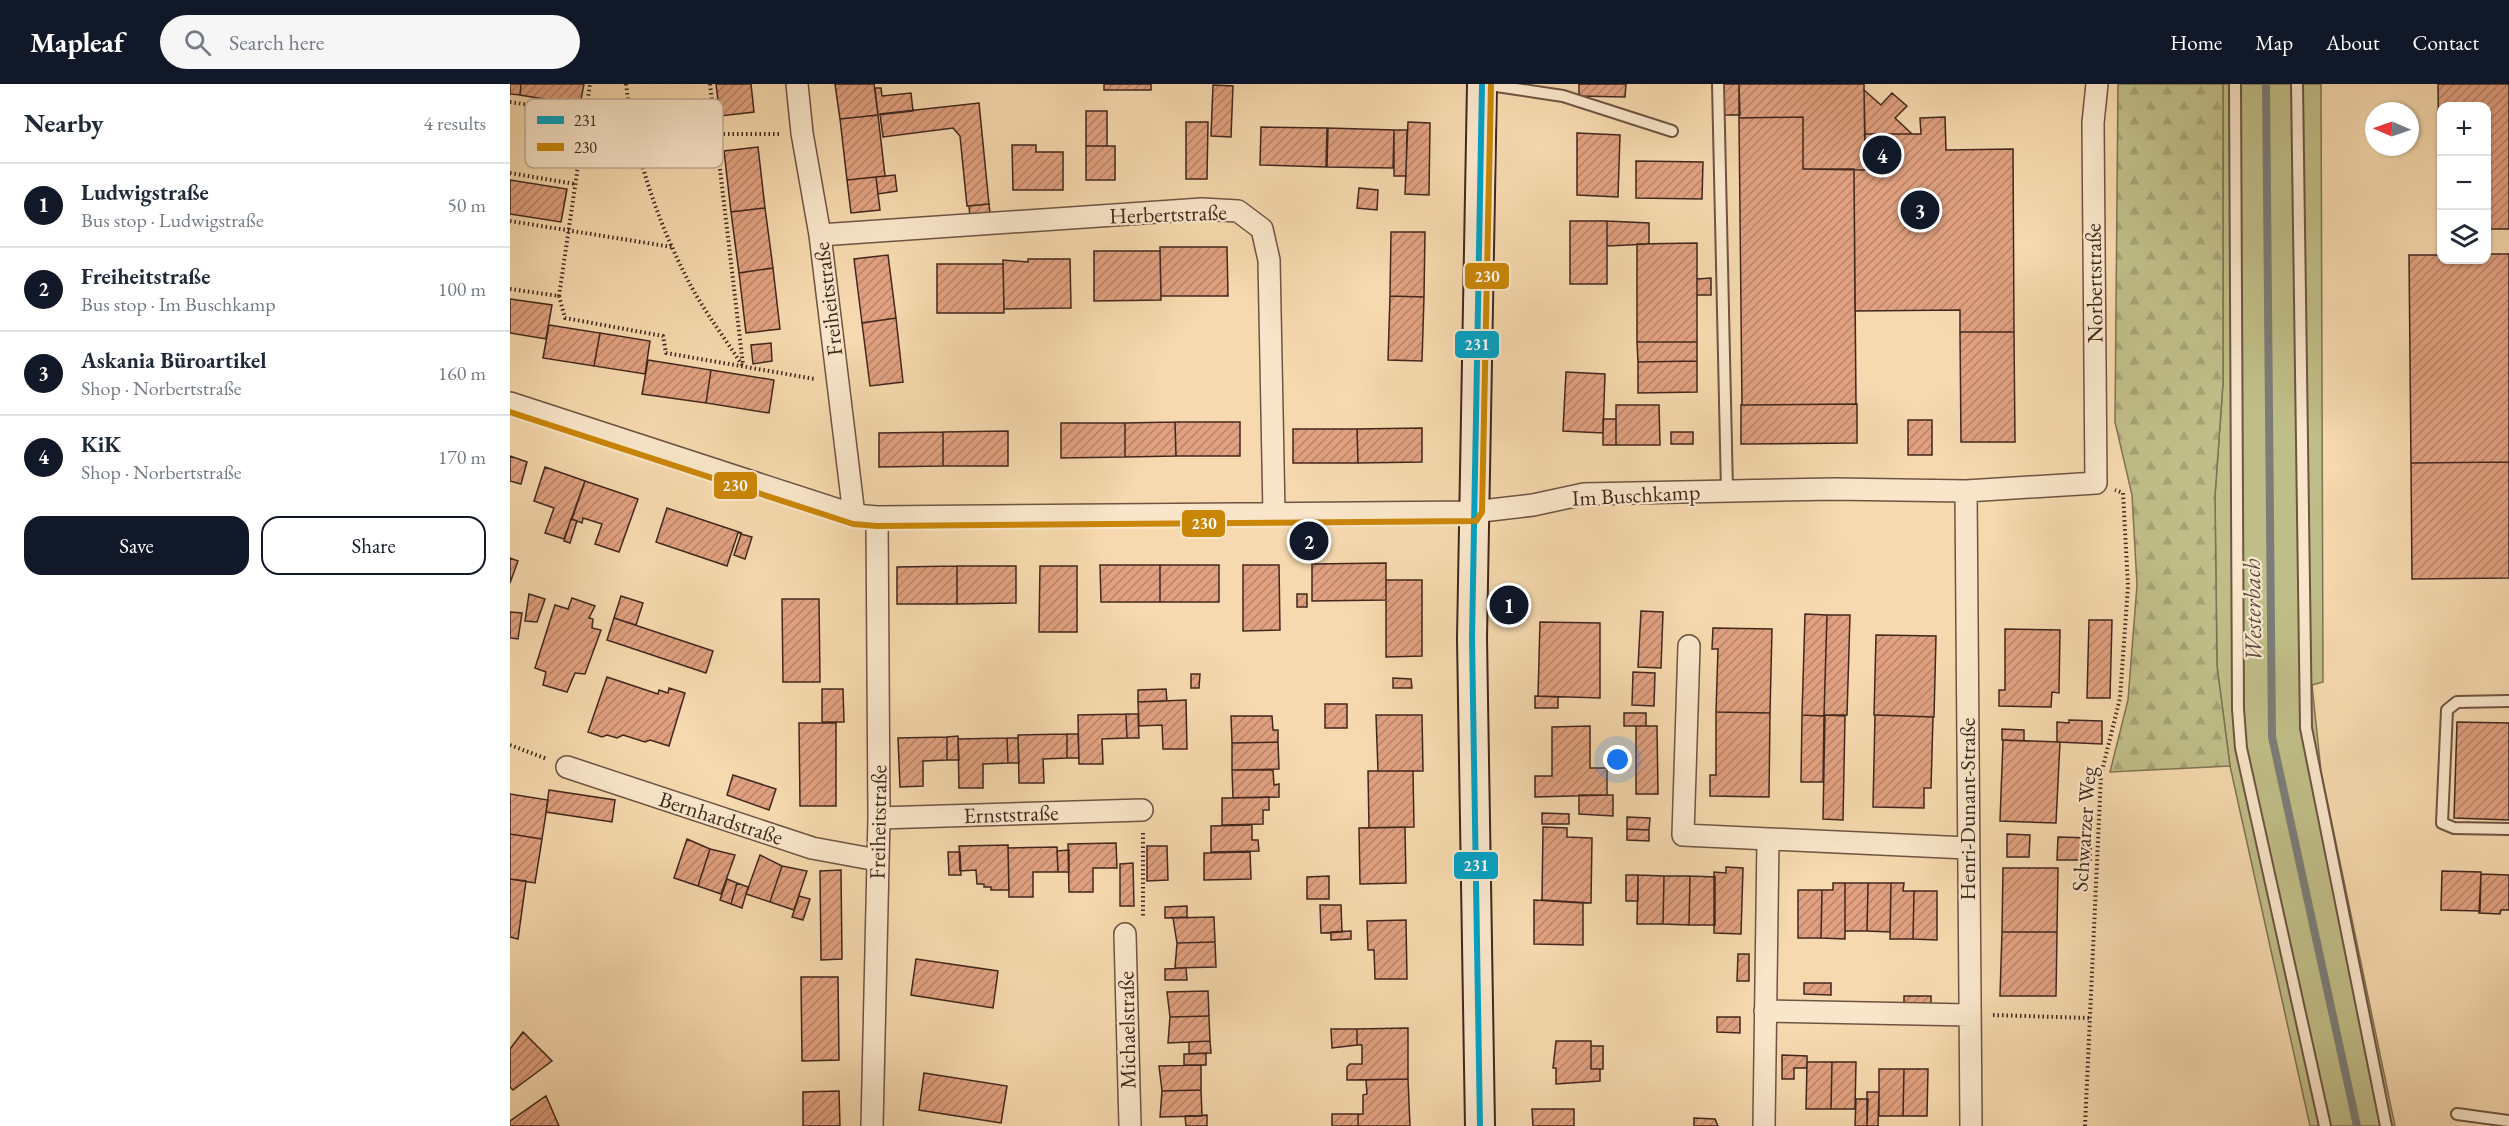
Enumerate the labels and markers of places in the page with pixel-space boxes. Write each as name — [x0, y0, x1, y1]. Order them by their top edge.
pin: 4 — [1862, 132, 1902, 178]
pin: 3 — [1900, 188, 1940, 232]
pin: 2 — [1290, 518, 1328, 564]
pin: 1 — [1490, 582, 1528, 628]

